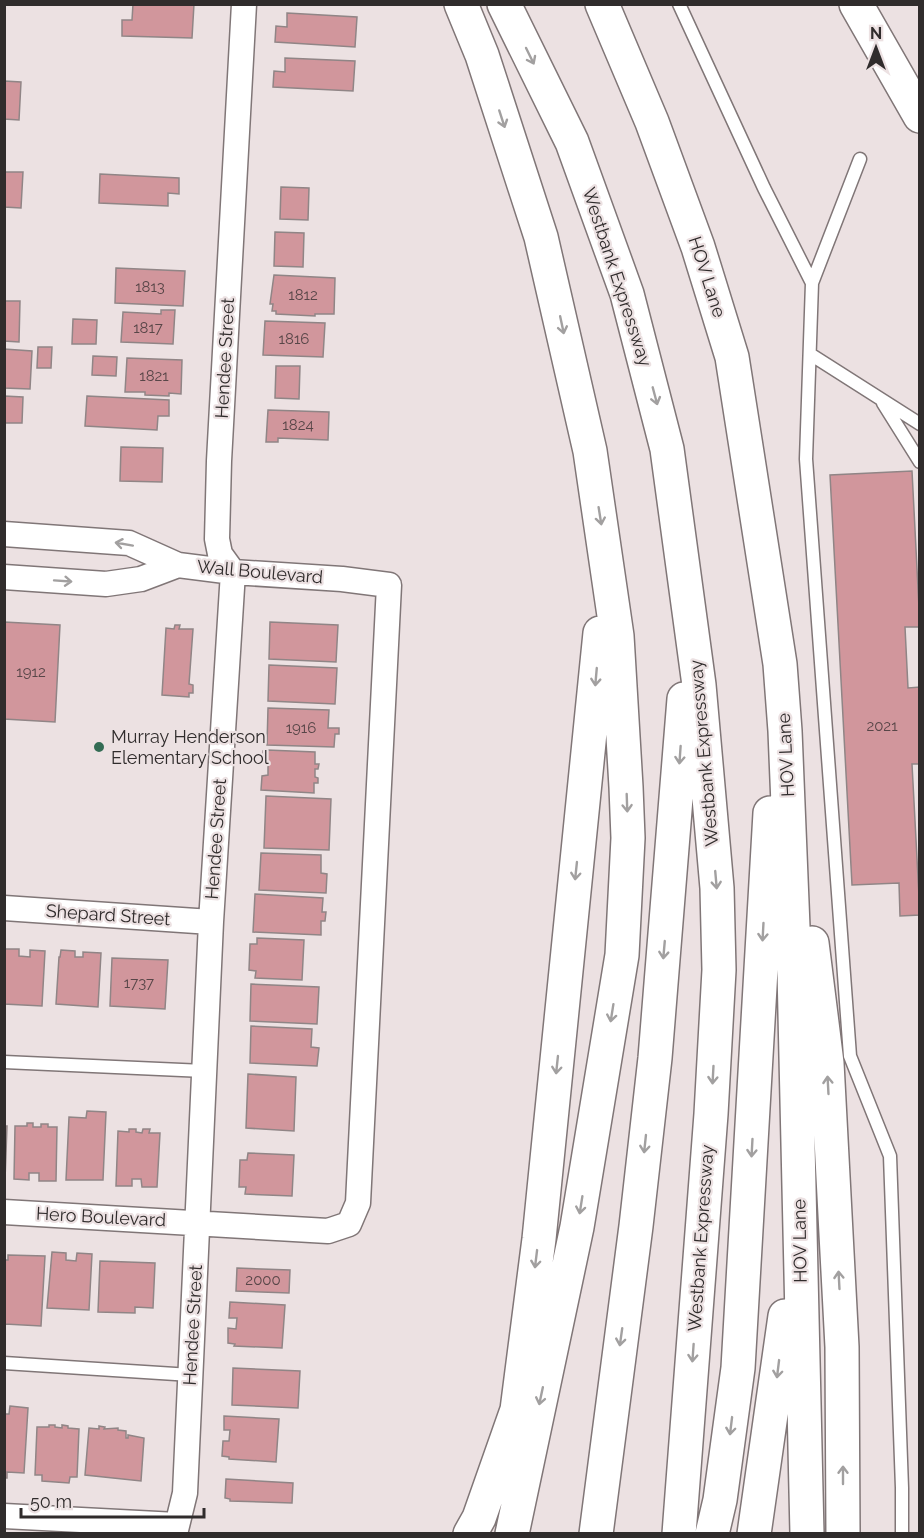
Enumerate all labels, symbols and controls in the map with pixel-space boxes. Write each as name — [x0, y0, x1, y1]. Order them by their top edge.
north arrow — [846, 18, 906, 78]
text: N — [870, 24, 882, 43]
one-way arrow — [525, 47, 537, 65]
one-way arrow — [497, 109, 508, 128]
street label: Westbank Expressway — [579, 185, 656, 369]
street label: HOV Lane — [685, 234, 731, 320]
house number: 1813 — [135, 278, 165, 296]
house number: 1812 — [288, 286, 318, 304]
street label: Hendee Street — [211, 297, 238, 419]
one-way arrow — [557, 315, 568, 334]
house number: 1817 — [133, 319, 163, 337]
house number: 1816 — [279, 330, 309, 348]
house number: 1821 — [139, 367, 169, 385]
one-way arrow — [649, 387, 661, 406]
house number: 1824 — [282, 416, 314, 434]
one-way arrow — [594, 506, 605, 525]
one-way arrow — [115, 538, 134, 549]
street label: Wall Boulevard — [196, 556, 324, 587]
one-way arrow — [52, 576, 72, 587]
street label: Westbank Expressway — [685, 659, 722, 847]
house number: 1912 — [16, 663, 46, 681]
one-way arrow — [590, 667, 601, 687]
street label: HOV Lane — [773, 712, 798, 797]
house number: 2021 — [866, 717, 898, 735]
house number: 1916 — [286, 719, 316, 737]
place label: Murray Henderson Elementary School — [111, 726, 269, 768]
marker: Murray Henderson Elementary School — [92, 740, 106, 754]
one-way arrow — [674, 745, 685, 765]
street label: Hendee Street — [201, 778, 230, 900]
one-way arrow — [621, 792, 633, 812]
one-way arrow — [570, 861, 581, 881]
one-way arrow — [711, 870, 722, 890]
street label: Shepard Street — [45, 900, 171, 929]
one-way arrow — [757, 922, 768, 942]
one-way arrow — [658, 939, 669, 959]
house number: 1737 — [124, 974, 154, 992]
one-way arrow — [607, 1002, 618, 1022]
one-way arrow — [551, 1055, 562, 1075]
one-way arrow — [707, 1065, 718, 1085]
one-way arrow — [823, 1076, 834, 1096]
one-way arrow — [640, 1133, 651, 1153]
one-way arrow — [746, 1138, 757, 1157]
street label: Westbank Expressway — [684, 1144, 718, 1332]
one-way arrow — [575, 1195, 586, 1214]
street label: HOV Lane — [788, 1198, 811, 1283]
street label: Hero Boulevard — [36, 1203, 167, 1230]
one-way arrow — [531, 1249, 542, 1269]
street label: Hendee Street — [179, 1264, 206, 1386]
house number: 2000 — [245, 1271, 281, 1289]
one-way arrow — [833, 1271, 844, 1291]
one-way arrow — [616, 1327, 627, 1347]
one-way arrow — [687, 1343, 698, 1363]
one-way arrow — [772, 1358, 783, 1378]
one-way arrow — [535, 1386, 546, 1405]
one-way arrow — [725, 1416, 736, 1436]
one-way arrow — [837, 1466, 849, 1486]
scale bar — [21, 1481, 204, 1519]
text: 50 m — [30, 1491, 72, 1512]

